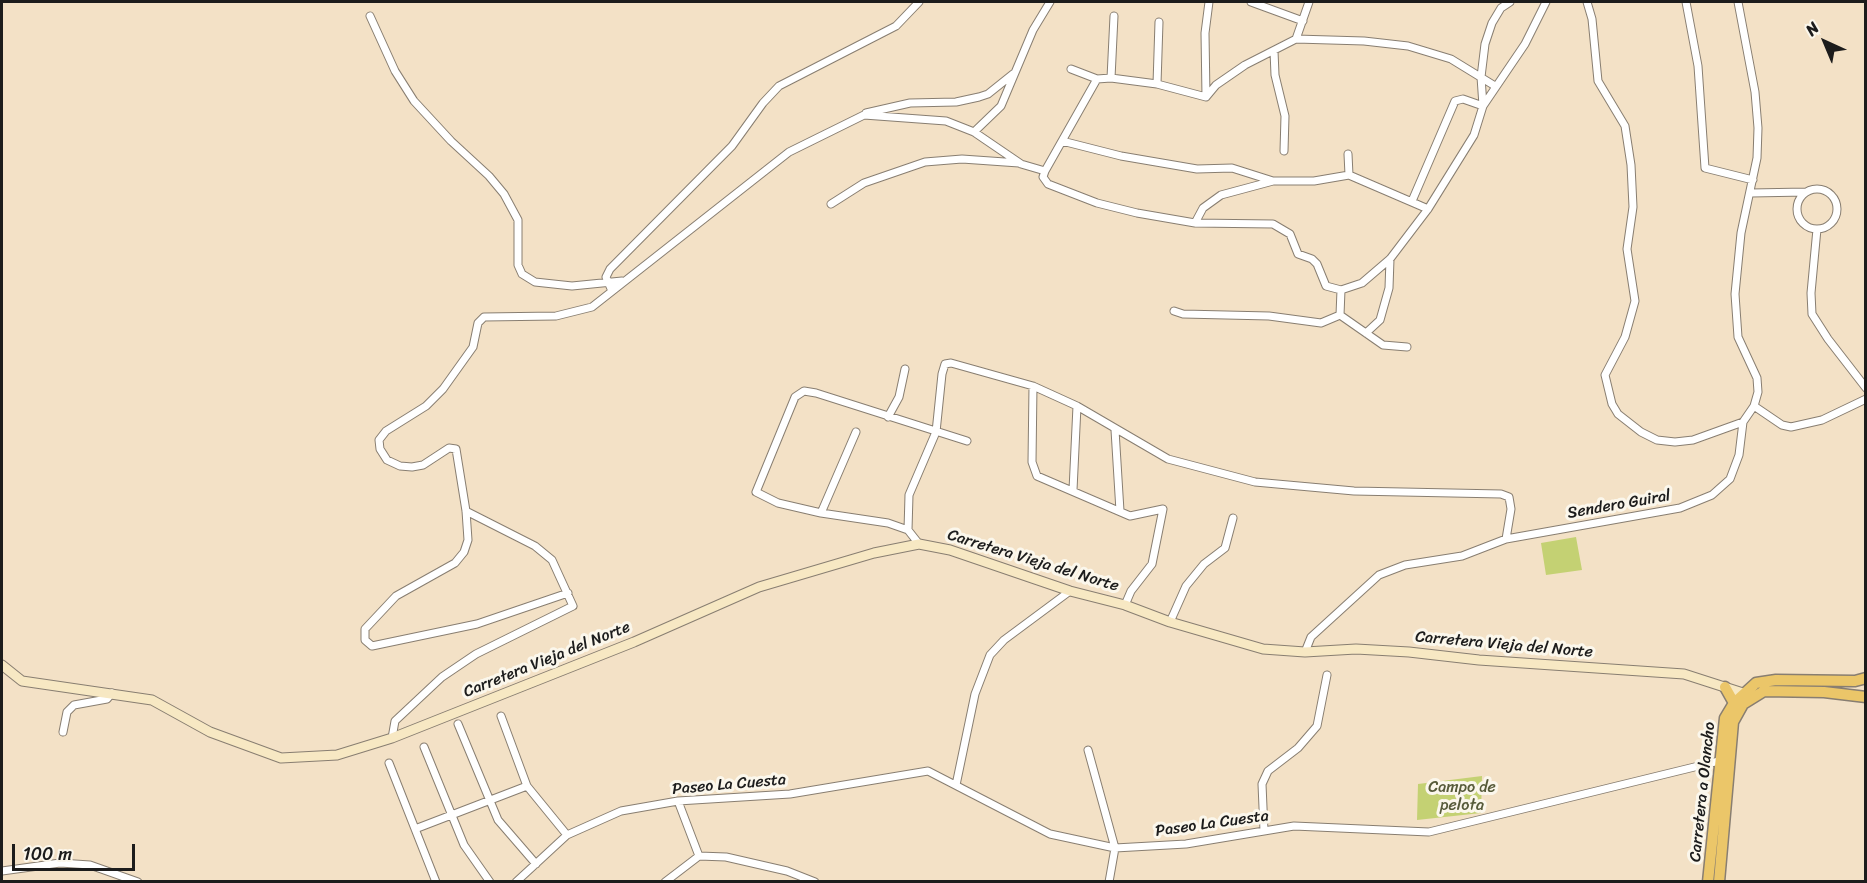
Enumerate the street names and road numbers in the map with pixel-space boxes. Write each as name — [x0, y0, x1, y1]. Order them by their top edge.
street label: Sendero Guiral — [1566, 486, 1672, 524]
street label: Carretera Vieja del Norte — [945, 526, 1121, 596]
street label: Carretera Vieja del Norte — [461, 618, 633, 702]
street label: Carretera Vieja del Norte — [1414, 628, 1594, 662]
street label: Carretera a Olancho — [1686, 721, 1720, 863]
street label: Paseo La Cuesta — [671, 770, 787, 800]
street label: Paseo La Cuesta — [1154, 807, 1270, 841]

